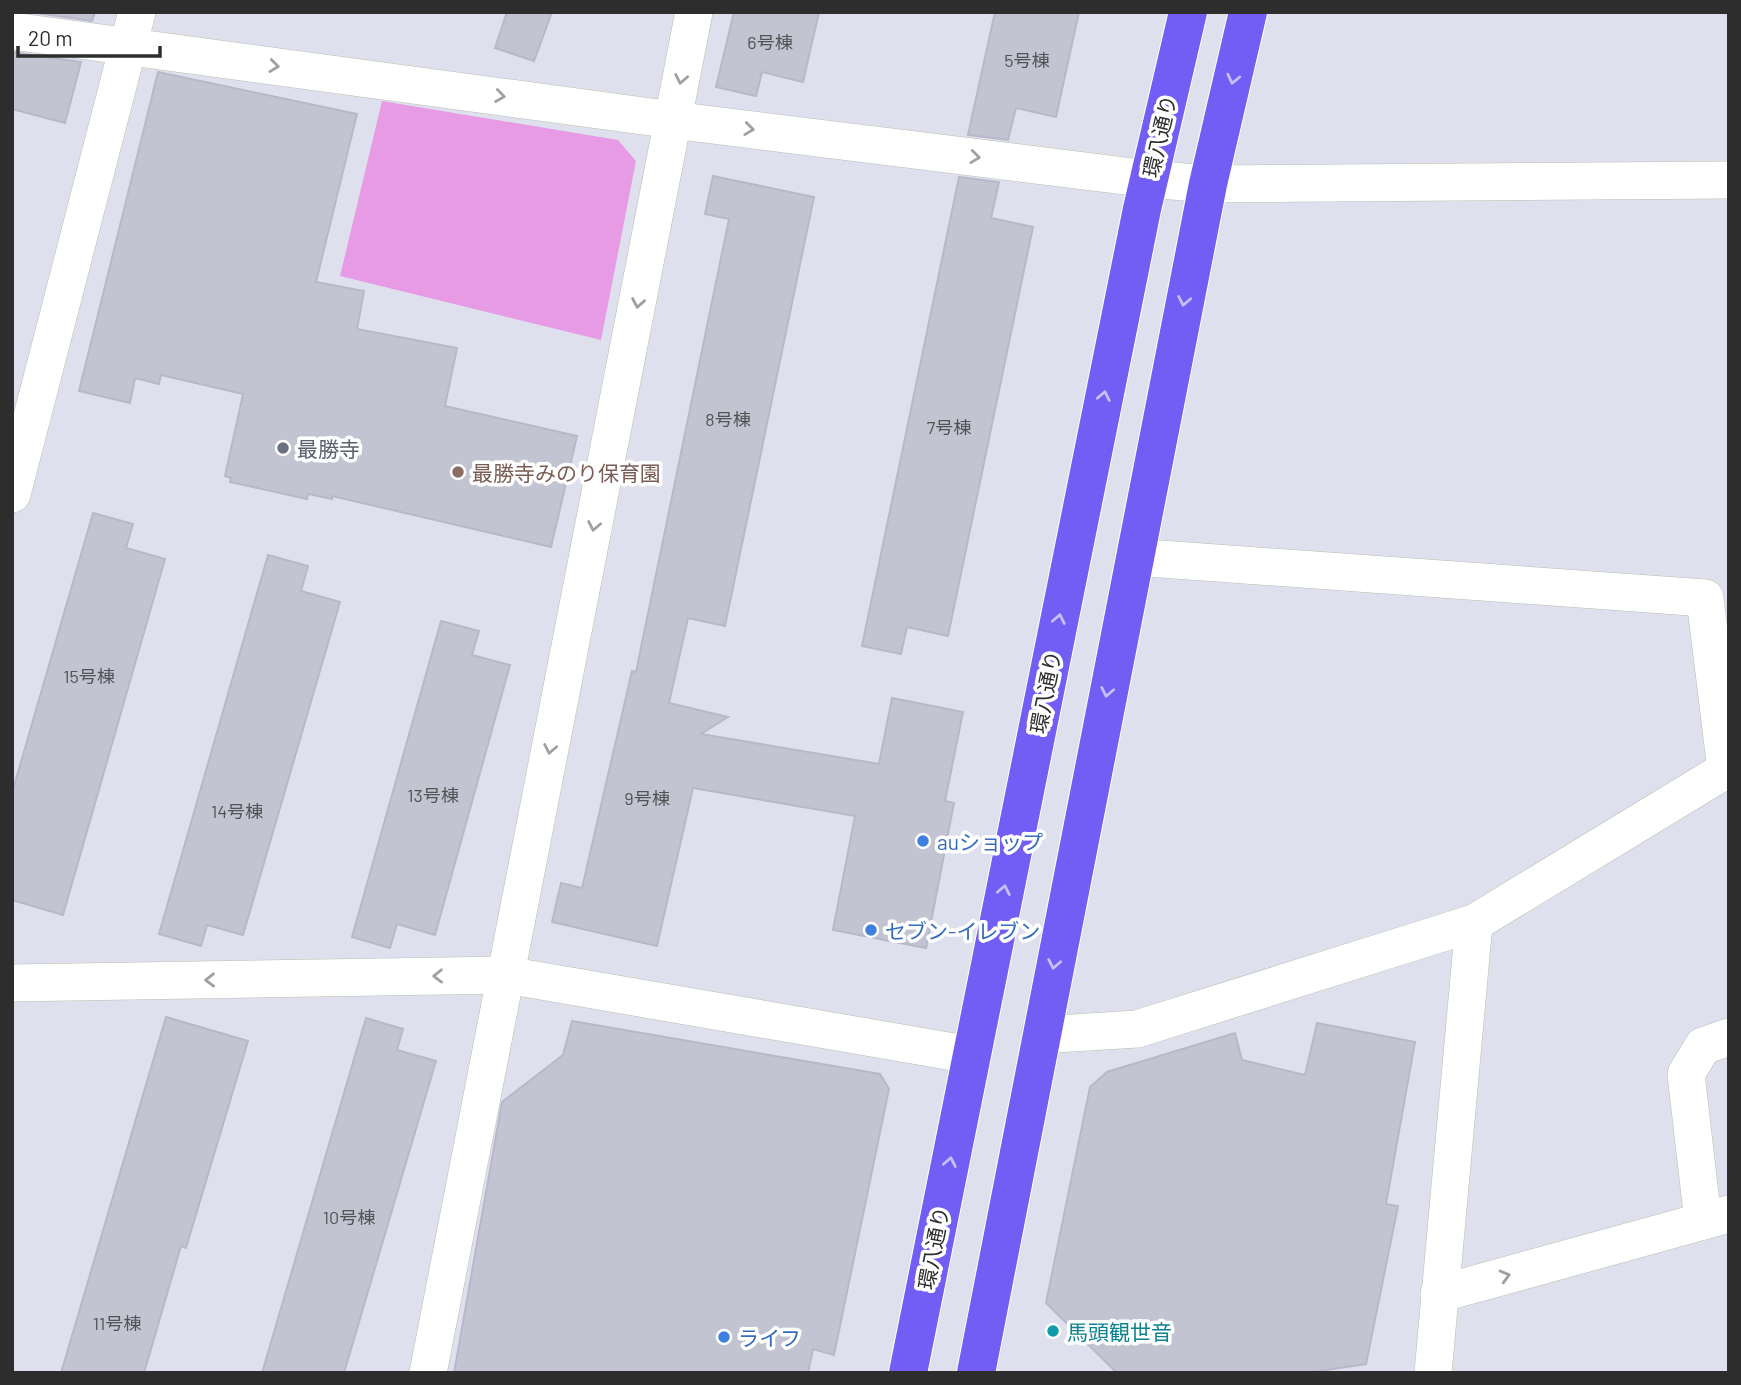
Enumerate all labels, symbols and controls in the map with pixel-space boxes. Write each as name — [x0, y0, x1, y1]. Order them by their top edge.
scale bar — [18, 14, 159, 58]
text: 20 m — [28, 25, 73, 50]
house number: 6号棟 — [747, 31, 793, 53]
house number: 5号棟 — [1004, 49, 1050, 71]
one-way arrow — [268, 58, 280, 73]
one-way arrow — [674, 73, 689, 85]
one-way arrow — [1226, 73, 1241, 85]
one-way arrow — [494, 88, 506, 103]
street label: 環八通り — [1137, 92, 1181, 180]
one-way arrow — [744, 122, 755, 137]
one-way arrow — [969, 150, 981, 165]
one-way arrow — [1178, 295, 1193, 307]
one-way arrow — [631, 296, 646, 308]
one-way arrow — [1096, 390, 1111, 402]
house number: 8号棟 — [705, 408, 751, 430]
house number: 7号棟 — [927, 416, 971, 438]
place label: 最勝寺 — [297, 436, 360, 461]
marker: 最勝寺 — [275, 440, 291, 456]
place label: 最勝寺みのり保育園 — [472, 460, 661, 485]
marker: 最勝寺みのり保育園 — [450, 464, 466, 480]
one-way arrow — [587, 520, 602, 532]
one-way arrow — [1051, 613, 1066, 625]
street label: 環八通り — [1025, 648, 1065, 736]
house number: 15号棟 — [63, 665, 115, 687]
one-way arrow — [1100, 686, 1115, 698]
one-way arrow — [544, 743, 559, 755]
house number: 13号棟 — [407, 784, 459, 806]
house number: 9号棟 — [624, 787, 670, 809]
house number: 14号棟 — [211, 800, 263, 822]
place label: auショップ — [937, 829, 1043, 854]
marker: auショップ — [915, 833, 931, 849]
one-way arrow — [996, 884, 1011, 896]
place label: セブン-イレブン — [885, 918, 1040, 943]
marker: セブン-イレブン — [863, 922, 879, 938]
one-way arrow — [1047, 958, 1062, 970]
one-way arrow — [432, 968, 443, 984]
one-way arrow — [205, 972, 215, 988]
one-way arrow — [942, 1156, 957, 1168]
street label: 環八通り — [913, 1204, 953, 1292]
house number: 10号棟 — [323, 1206, 375, 1228]
one-way arrow — [1498, 1269, 1510, 1284]
house number: 11号棟 — [93, 1312, 141, 1334]
place label: 馬頭観世音 — [1067, 1319, 1172, 1344]
marker: 馬頭観世音 — [1045, 1323, 1061, 1339]
place label: ライフ — [738, 1325, 801, 1350]
marker: ライフ — [716, 1329, 732, 1345]

